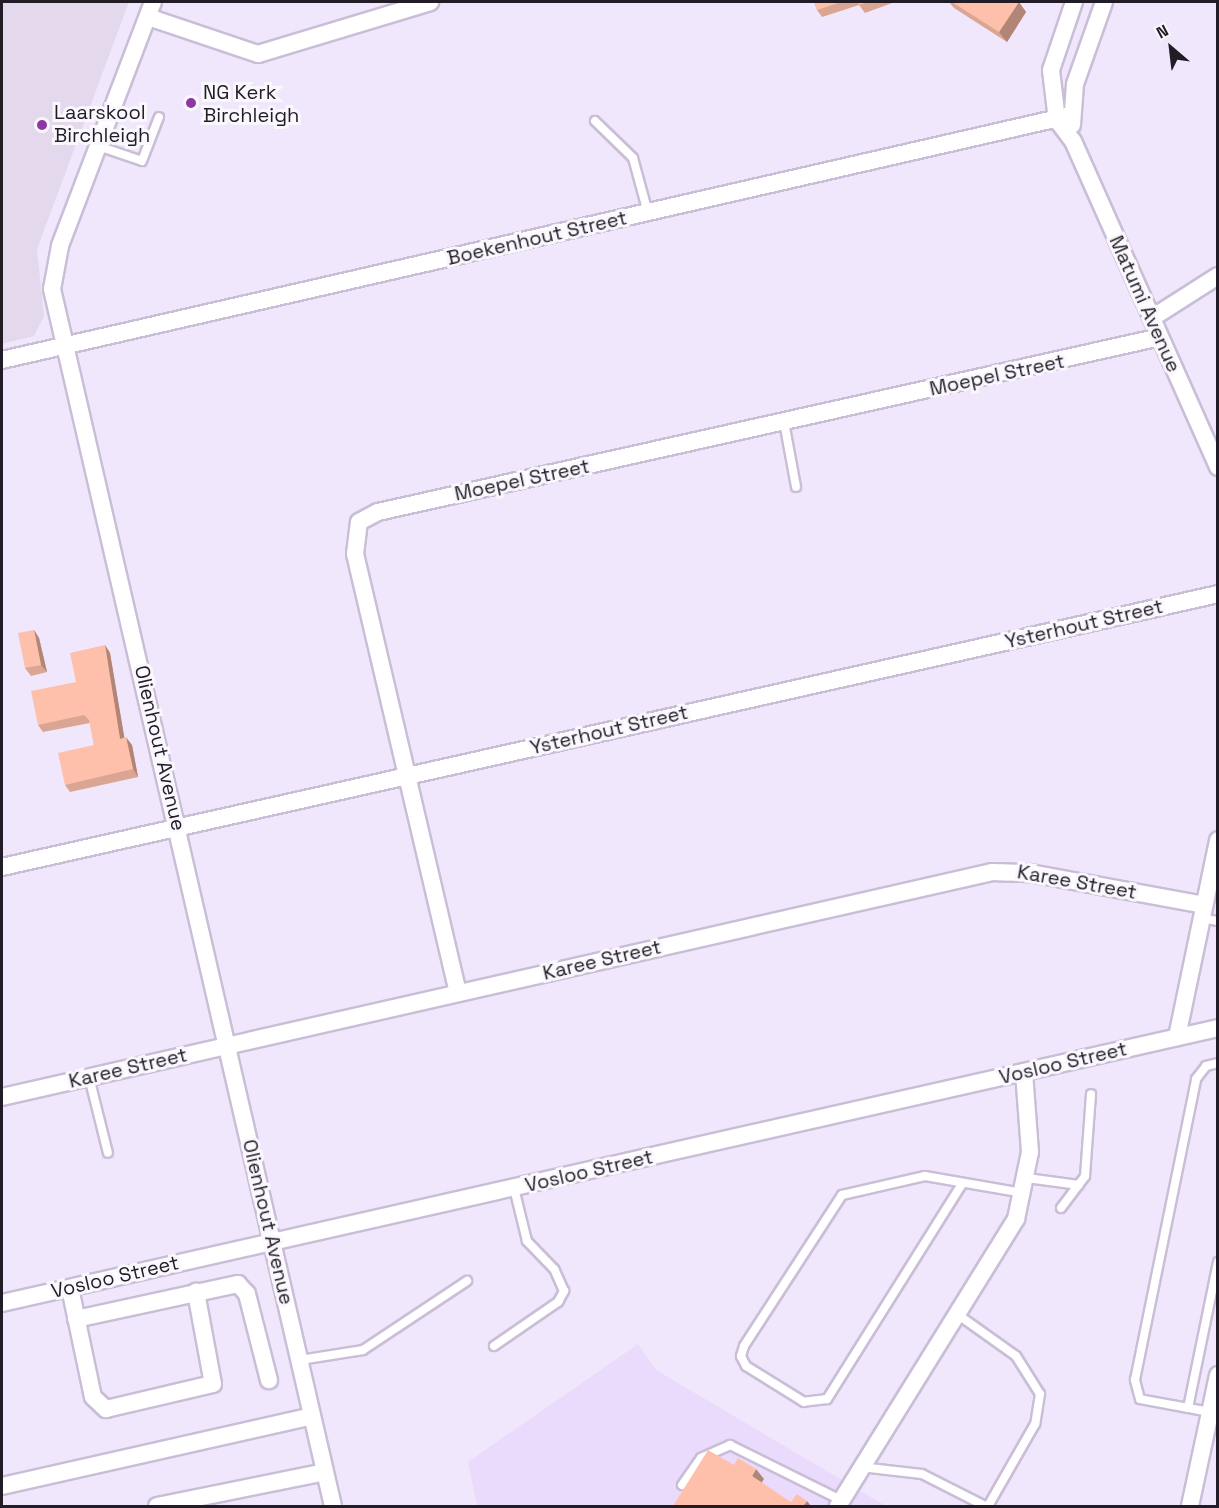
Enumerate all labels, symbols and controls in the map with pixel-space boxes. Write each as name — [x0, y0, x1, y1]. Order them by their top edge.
north arrow — [1141, 18, 1201, 78]
text: N — [1153, 20, 1172, 43]
place label: NG Kerk Birchleigh — [203, 80, 299, 127]
marker: NG Kerk Birchleigh — [184, 96, 198, 110]
place label: Laarskool Birchleigh — [54, 101, 150, 148]
marker: Laarskool Birchleigh — [35, 118, 49, 132]
street label: Boekenhout Street — [445, 206, 629, 270]
street label: Matumi Avenue — [1104, 232, 1186, 376]
street label: Moepel Street — [927, 349, 1067, 401]
street label: Moepel Street — [452, 454, 592, 506]
street label: Ysterhout Street — [1003, 594, 1165, 654]
street label: Olienhout Avenue — [129, 663, 191, 833]
street label: Ysterhout Street — [528, 700, 690, 760]
street label: Karee Street — [1015, 860, 1139, 904]
street label: Karee Street — [540, 935, 664, 985]
street label: Vosloo Street — [997, 1037, 1129, 1089]
street label: Karee Street — [66, 1043, 190, 1093]
street label: Olienhout Avenue — [237, 1137, 299, 1307]
street label: Vosloo Street — [523, 1145, 655, 1197]
street label: Vosloo Street — [49, 1251, 181, 1303]

